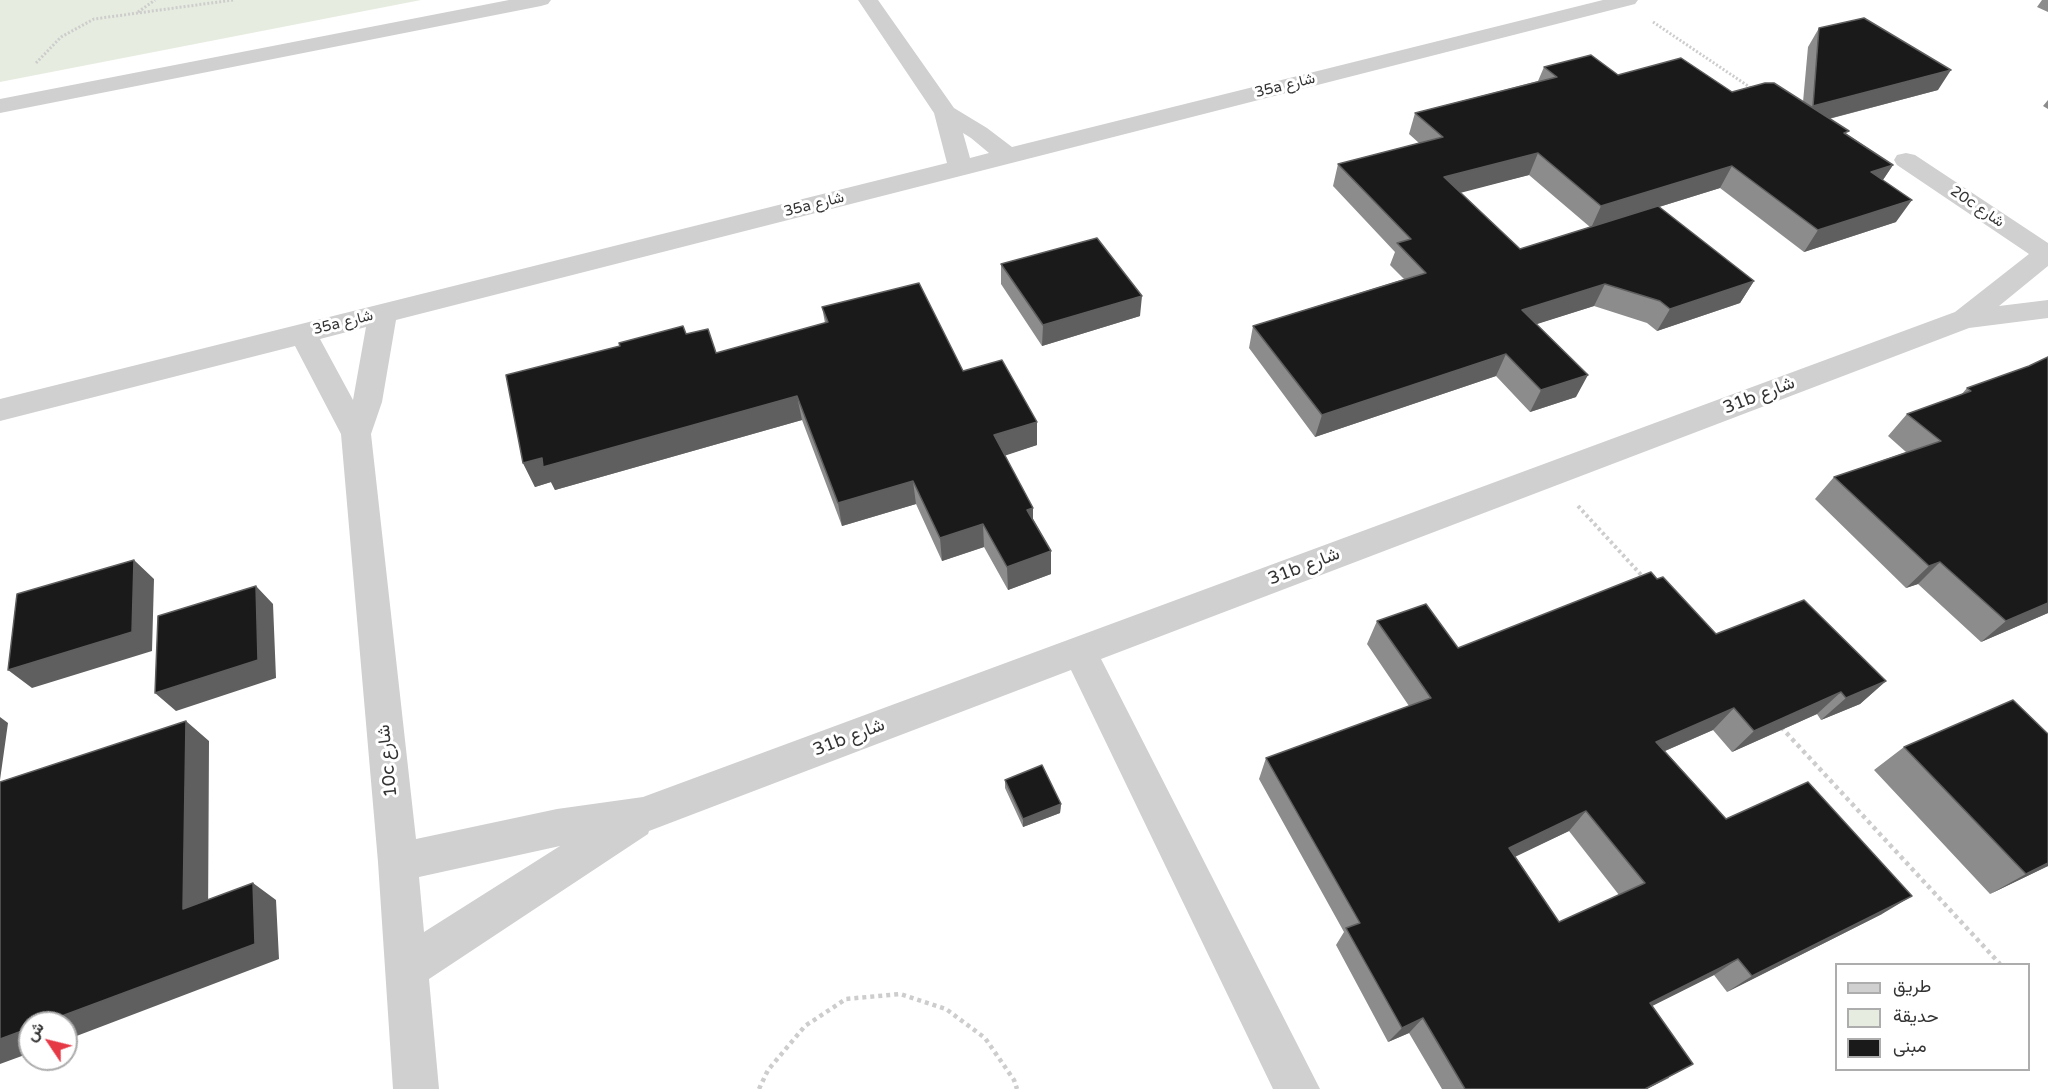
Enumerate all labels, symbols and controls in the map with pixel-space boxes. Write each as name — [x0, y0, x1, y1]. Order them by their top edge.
street label: 35a شارع — [1253, 70, 1317, 102]
street label: 20c شارع — [1947, 183, 2007, 231]
street label: 35a شارع — [782, 189, 846, 221]
street label: 35a شارع — [311, 307, 375, 339]
street label: 31b شارع — [1720, 373, 1798, 419]
street label: 31b شارع — [1265, 544, 1343, 590]
street label: 31b شارع — [810, 715, 888, 761]
street label: 10c شارع — [373, 724, 403, 798]
legend — [1835, 963, 2030, 1071]
text: طريق — [1893, 975, 1931, 997]
text: حديقة — [1893, 1005, 1939, 1027]
north arrow — [18, 1011, 78, 1071]
text: ش — [21, 1018, 49, 1045]
text: مبنى — [1893, 1035, 1927, 1057]

